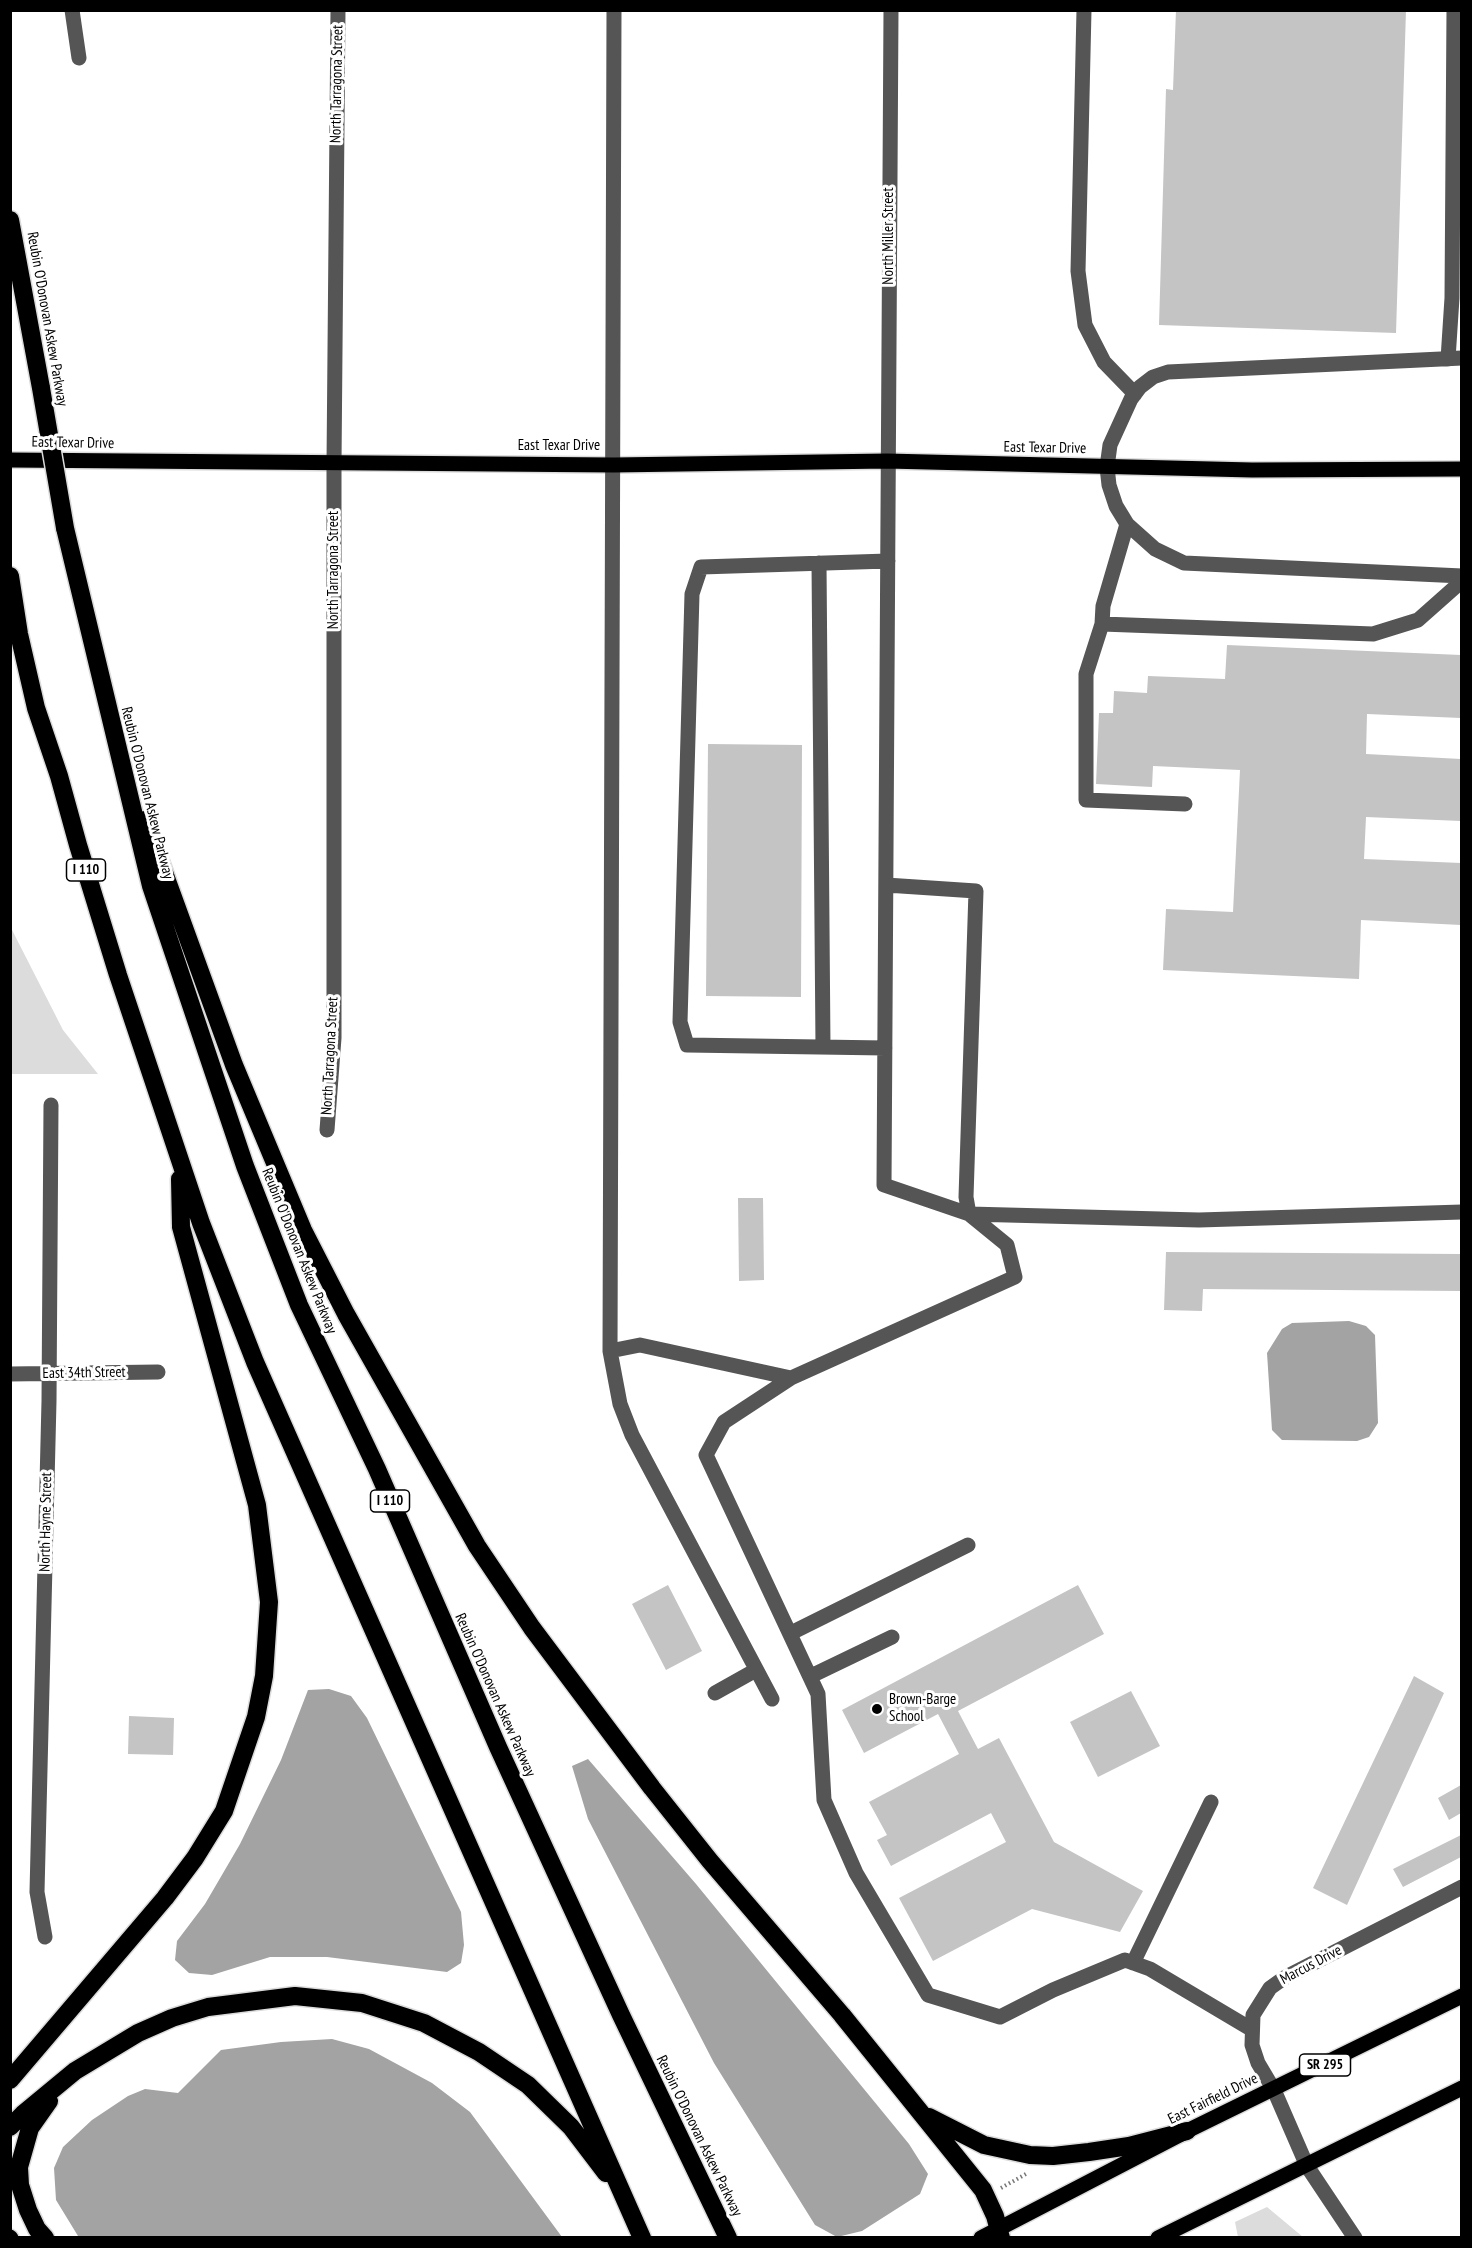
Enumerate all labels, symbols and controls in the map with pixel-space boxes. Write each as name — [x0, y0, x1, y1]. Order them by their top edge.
street label: North Tarragona Street — [327, 25, 347, 143]
street label: North Miller Street — [880, 187, 898, 285]
street label: Reubin O'Donovan Askew Parkway — [23, 230, 71, 408]
street label: East Texar Drive — [32, 433, 114, 453]
street label: East Texar Drive — [518, 437, 600, 455]
street label: East Texar Drive — [1004, 438, 1086, 458]
street label: North Tarragona Street — [325, 511, 343, 629]
street label: Reubin O'Donovan Askew Parkway — [117, 705, 177, 881]
road number: I 110 — [66, 859, 106, 881]
street label: North Tarragona Street — [318, 996, 342, 1116]
street label: Reubin O'Donovan Askew Parkway — [258, 1166, 340, 1336]
street label: East 34th Street — [42, 1363, 126, 1383]
street label: North Hayne Street — [36, 1472, 56, 1572]
road number: I 110 — [370, 1490, 410, 1512]
street label: Reubin O'Donovan Askew Parkway — [451, 1611, 539, 1779]
place label: Brown-Barge School — [889, 1691, 956, 1726]
marker: Brown-Barge School — [870, 1702, 884, 1716]
street label: Marcus Drive — [1277, 1941, 1345, 1989]
street label: Reubin O'Donovan Askew Parkway — [652, 2053, 746, 2219]
road number: SR 295 — [1300, 2054, 1350, 2076]
street label: East Fairfield Drive — [1165, 2070, 1261, 2128]

